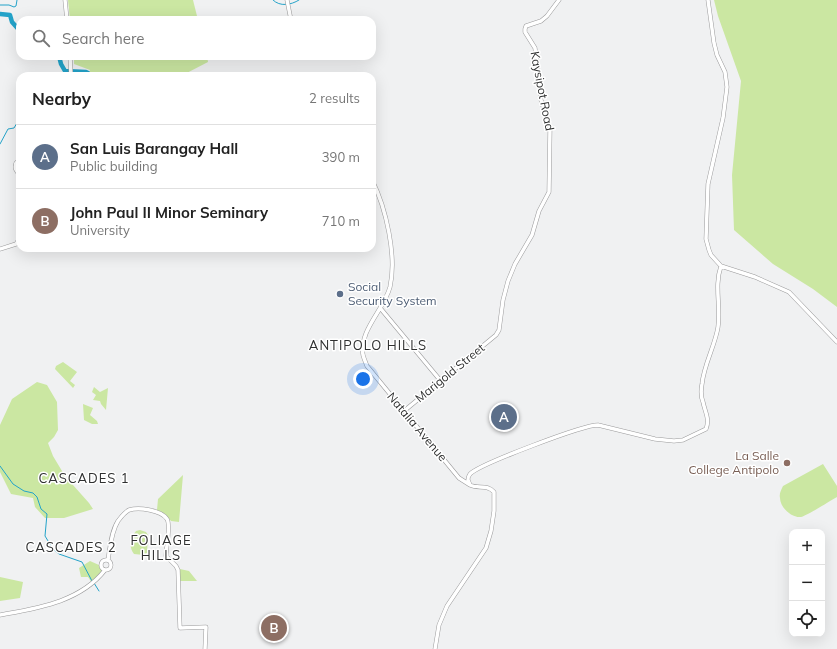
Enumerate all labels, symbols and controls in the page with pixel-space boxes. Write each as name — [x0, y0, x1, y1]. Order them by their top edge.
search box — [16, 16, 376, 60]
icon: search — [30, 27, 52, 49]
text: Search here — [62, 29, 144, 48]
street label: Kaysipot Road — [527, 50, 558, 132]
text: Nearby — [32, 88, 91, 109]
text: 2 results — [309, 90, 360, 106]
text: San Luis Barangay Hall — [70, 139, 238, 158]
text: A — [40, 149, 50, 165]
text: 390 m — [322, 149, 360, 165]
text: Public building — [70, 158, 158, 174]
text: John Paul II Minor Seminary — [70, 203, 268, 222]
text: B — [41, 213, 49, 229]
text: 710 m — [322, 213, 360, 229]
text: University — [70, 222, 130, 238]
place label: Social Security System — [348, 279, 437, 308]
marker: Social Security System — [335, 289, 345, 299]
district label: ANTIPOLO HILLS — [309, 337, 427, 353]
street label: Marigold Street — [412, 340, 488, 405]
your location — [353, 369, 373, 389]
street label: Natalia Avenue — [384, 389, 451, 464]
pin: A — [491, 402, 517, 432]
place label: La Salle College Antipolo — [689, 448, 779, 477]
marker: La Salle College Antipolo — [782, 458, 792, 468]
district label: CASCADES 1 — [39, 470, 129, 486]
map controls — [789, 529, 825, 637]
button: + — [789, 529, 825, 565]
district label: FOLIAGE HILLS — [130, 532, 192, 563]
district label: CASCADES 2 — [26, 539, 116, 555]
button: − — [789, 565, 825, 601]
button: locate — [789, 601, 825, 637]
pin: B — [261, 613, 287, 643]

